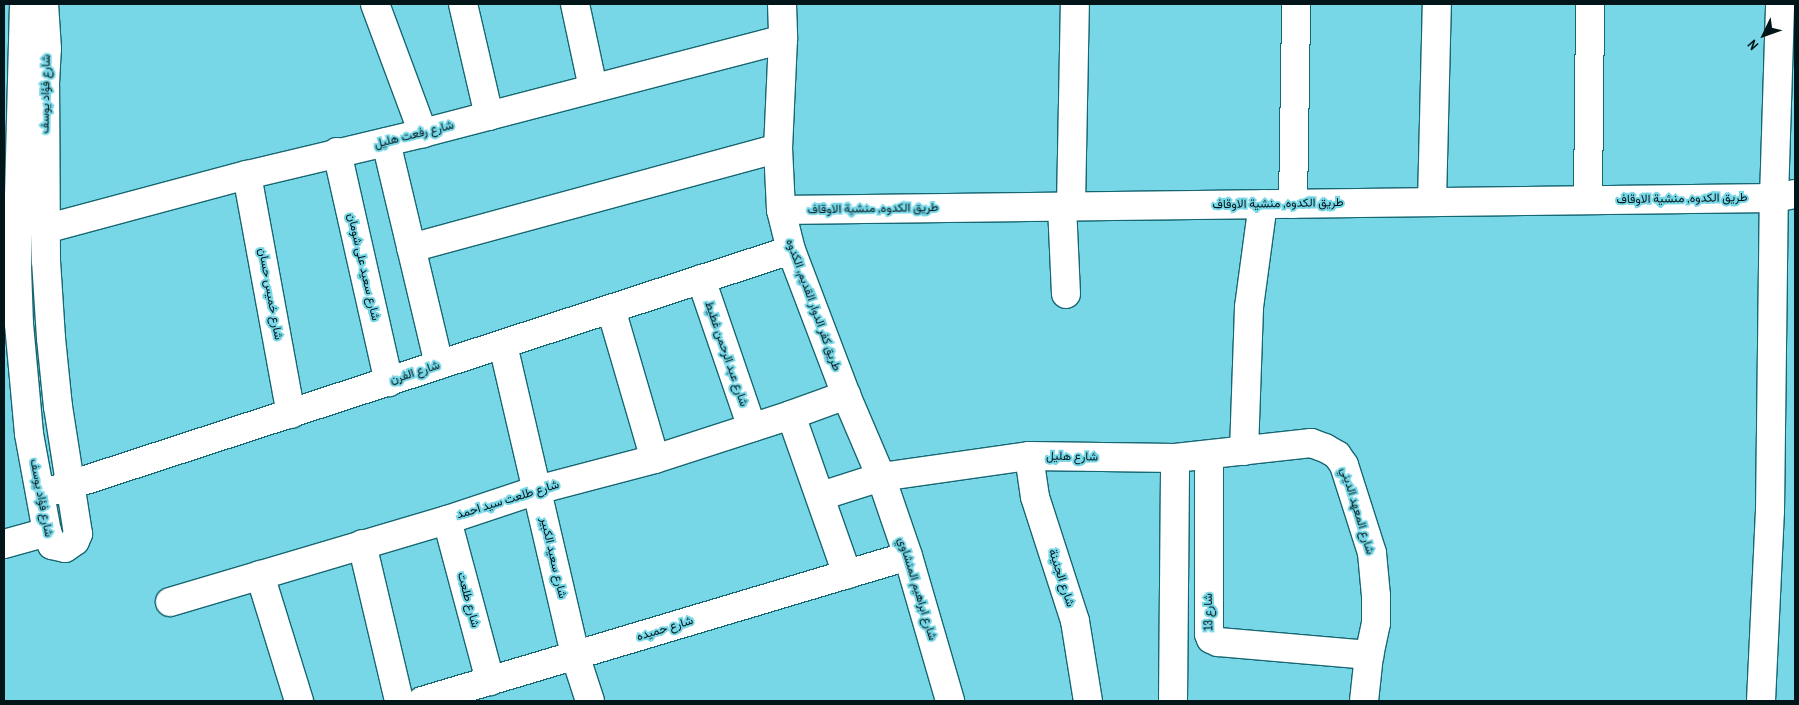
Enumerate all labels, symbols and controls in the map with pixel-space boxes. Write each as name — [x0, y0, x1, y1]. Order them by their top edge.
north arrow — [1739, 10, 1789, 60]
text: N — [1743, 36, 1762, 54]
street label: شارع فؤاد يوسف — [38, 54, 54, 134]
street label: شارع رفعت هليل — [373, 118, 455, 152]
street label: طريق الكدوه, منشية الاوقاف — [1616, 191, 1748, 207]
street label: طريق الكدوه, منشية الاوقاف — [1212, 196, 1344, 212]
street label: طريق الكدوه, منشية الاوقاف — [807, 201, 939, 217]
street label: شارع سعيد على شومان — [344, 212, 382, 322]
street label: طريق كفر الدوار القديم, الكدوه — [782, 237, 844, 373]
street label: شارع خميس حسان — [255, 247, 285, 341]
street label: شارع عبد الرحمن غطيط — [701, 299, 751, 409]
street label: شارع الفرن — [388, 358, 442, 388]
street label: شارع هليل — [1046, 449, 1098, 465]
street label: شارع فؤاد يوسف — [26, 458, 56, 538]
street label: شارع المعهد الديني — [1337, 466, 1377, 556]
street label: شارع طلعت سيد احمد — [455, 478, 561, 522]
street label: شارع سعيد الكبير — [537, 516, 569, 600]
street label: شارع ابراهيم المنشاوي — [894, 536, 940, 642]
street label: شارع الجنينة — [1045, 547, 1077, 609]
street label: شارع طلعت — [454, 571, 482, 629]
street label: شارع 13 — [1201, 593, 1217, 631]
street label: شارع حميده — [635, 614, 695, 644]

